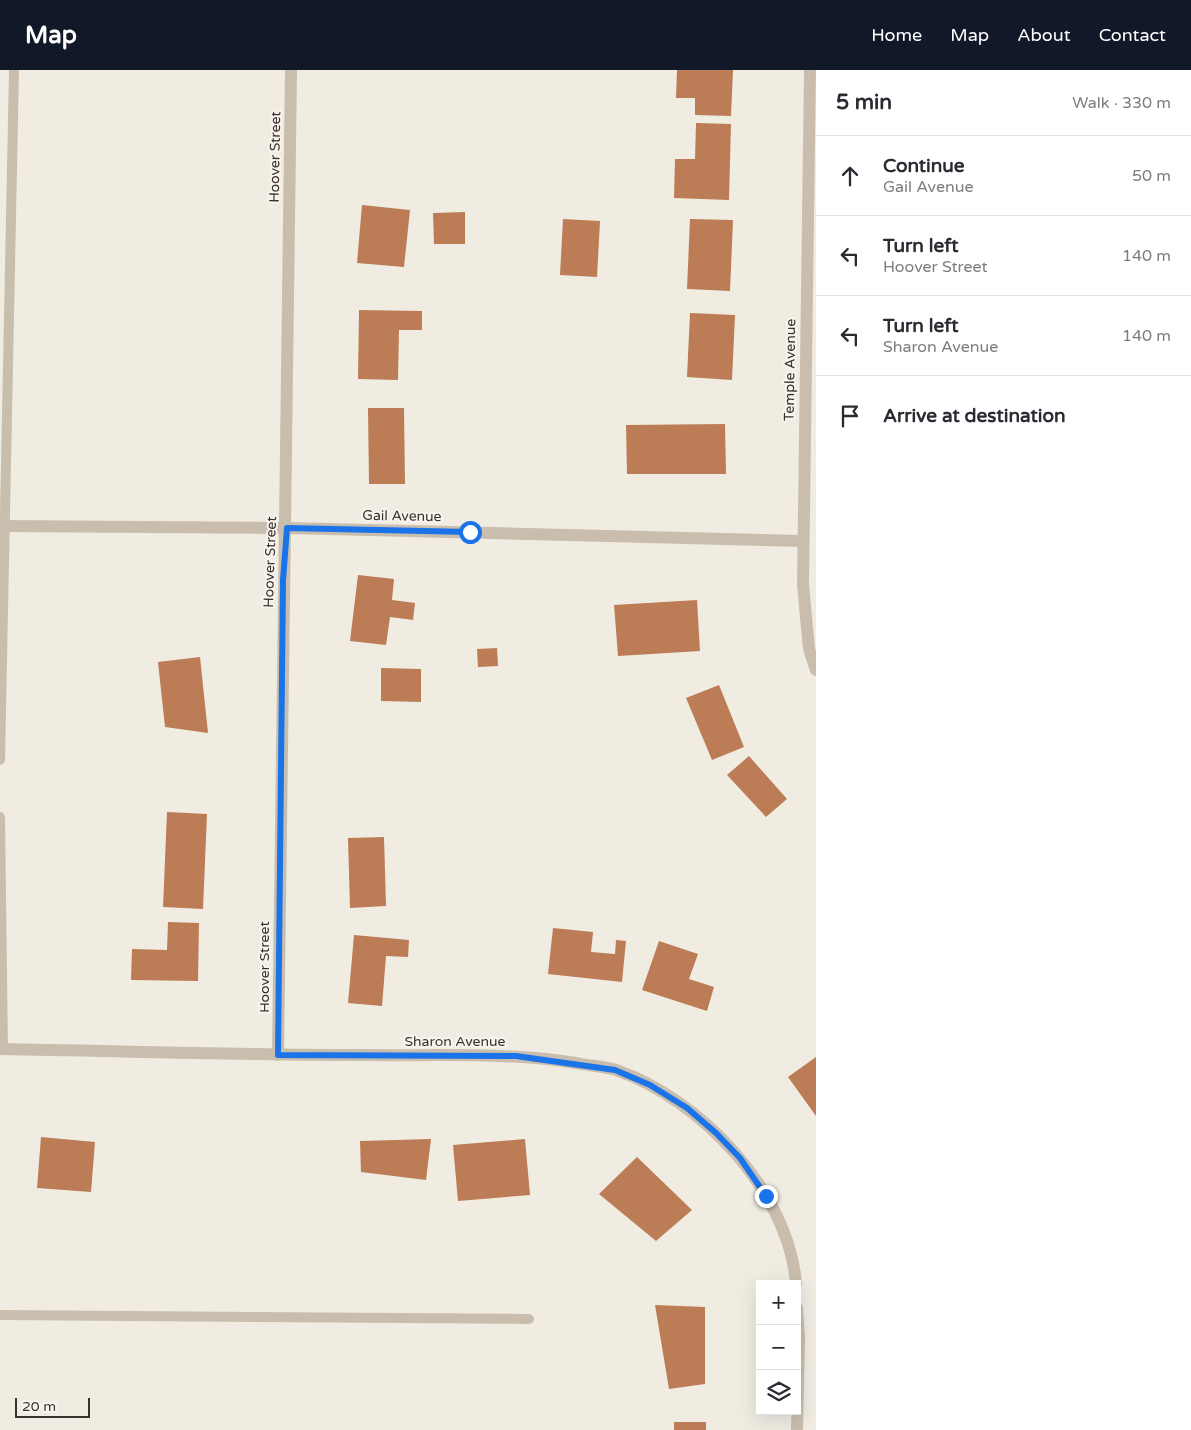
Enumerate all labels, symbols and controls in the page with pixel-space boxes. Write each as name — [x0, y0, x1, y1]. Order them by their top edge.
text: Map — [25, 21, 77, 50]
text: Home — [871, 24, 922, 46]
text: Map — [950, 24, 989, 46]
text: About — [1017, 24, 1071, 46]
text: Contact — [1099, 24, 1166, 46]
text: 5 min — [836, 90, 892, 115]
text: Walk · 330 m — [1072, 93, 1171, 113]
street label: Hoover Street — [266, 110, 284, 203]
text: Continue — [883, 155, 965, 177]
icon: ahead — [836, 162, 864, 190]
text: 50 m — [1132, 166, 1171, 186]
text: Gail Avenue — [883, 177, 974, 197]
text: Turn left — [883, 235, 959, 257]
icon: left — [836, 242, 864, 270]
text: 140 m — [1122, 246, 1171, 266]
text: Hoover Street — [883, 257, 988, 277]
text: Turn left — [883, 315, 959, 337]
street label: Temple Avenue — [781, 319, 799, 421]
icon: left — [836, 322, 864, 350]
text: 140 m — [1122, 326, 1171, 346]
text: Sharon Avenue — [883, 337, 998, 357]
icon: arrive — [836, 402, 864, 430]
text: Arrive at destination — [883, 405, 1066, 427]
street label: Gail Avenue — [362, 507, 442, 525]
street label: Hoover Street — [260, 515, 280, 608]
route start — [459, 521, 482, 544]
street label: Hoover Street — [256, 921, 273, 1013]
street label: Sharon Avenue — [405, 1033, 505, 1050]
route end — [755, 1185, 778, 1208]
map controls — [756, 1280, 801, 1415]
button: + — [756, 1280, 801, 1325]
button: − — [756, 1325, 801, 1370]
button: layers — [756, 1370, 801, 1415]
scale bar — [15, 1395, 90, 1418]
text: 20 m — [22, 1398, 56, 1415]

